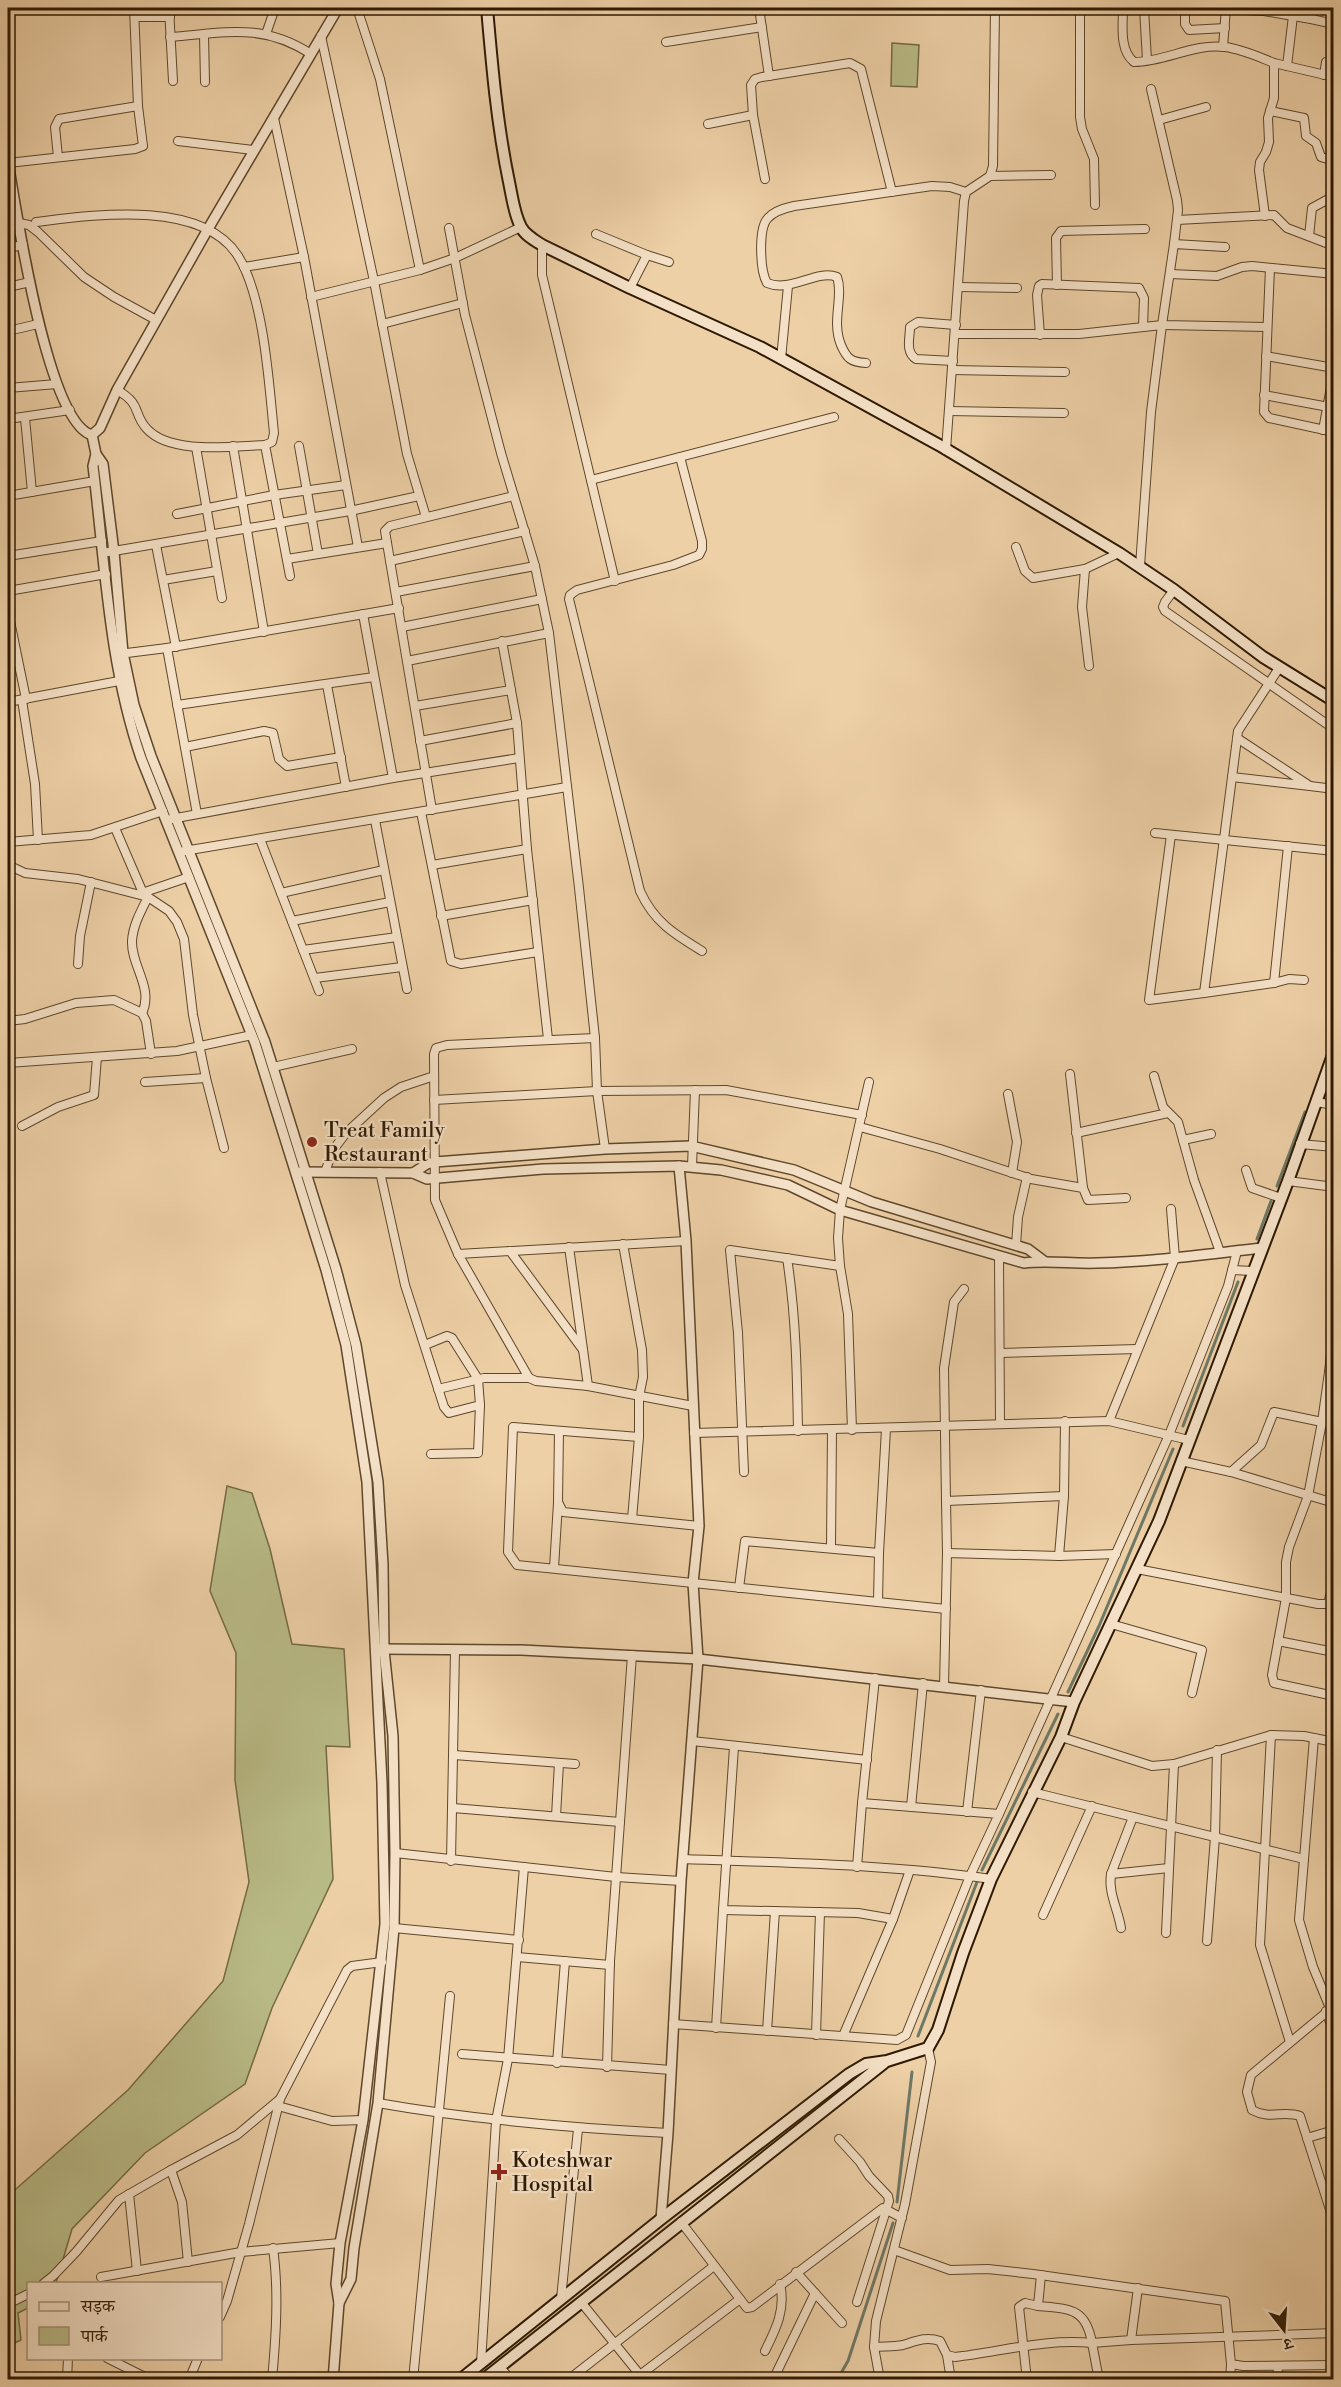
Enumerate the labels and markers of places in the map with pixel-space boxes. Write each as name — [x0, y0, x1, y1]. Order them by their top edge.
place label: Treat Family Restaurant — [324, 1118, 446, 1168]
marker: Treat Family Restaurant — [305, 1135, 319, 1149]
place label: Koteshwar Hospital — [512, 2148, 613, 2198]
marker: Koteshwar Hospital — [490, 2163, 508, 2181]

